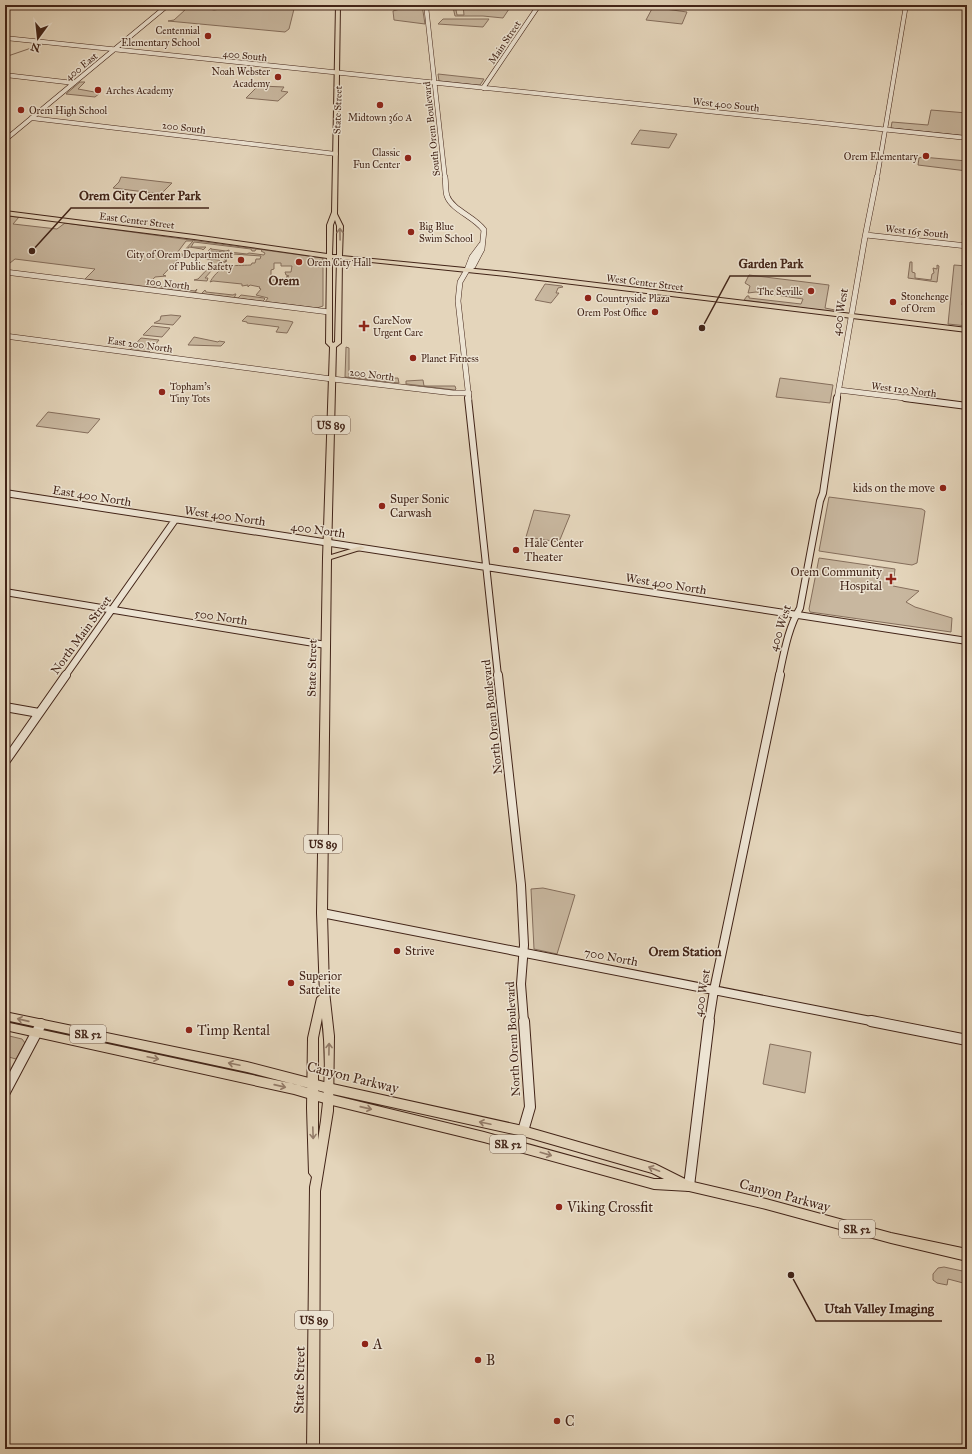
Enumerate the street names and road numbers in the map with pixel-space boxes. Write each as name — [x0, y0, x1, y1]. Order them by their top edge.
street label: Main Street — [486, 18, 524, 67]
street label: 400 South — [222, 48, 268, 64]
street label: 400 East — [63, 50, 100, 83]
street label: South Orem Boulevard — [421, 81, 443, 177]
street label: State Street — [331, 85, 345, 134]
street label: West 400 South — [692, 96, 760, 115]
street label: 200 South — [161, 119, 207, 137]
street label: East Center Street — [99, 210, 176, 232]
street label: West 165 South — [885, 223, 950, 241]
street label: West Center Street — [606, 272, 684, 294]
street label: 100 North — [145, 275, 191, 293]
street label: 400 West — [829, 287, 851, 337]
street label: East 200 North — [106, 334, 174, 356]
street label: 200 North — [349, 366, 395, 384]
street label: West 120 North — [871, 380, 938, 400]
road number: US 89 — [312, 416, 350, 434]
street label: East 400 North — [52, 483, 133, 509]
street label: West 400 North — [184, 503, 267, 529]
street label: 400 North — [290, 519, 346, 541]
street label: West 400 North — [624, 571, 708, 597]
street label: North Main Street — [48, 592, 115, 677]
street label: 400 West — [766, 602, 794, 653]
street label: 500 North — [193, 606, 249, 628]
street label: State Street — [304, 638, 320, 697]
street label: North Orem Boulevard — [479, 659, 505, 775]
road number: US 89 — [304, 835, 342, 853]
street label: 700 North — [583, 945, 639, 969]
street label: 400 West — [691, 968, 713, 1018]
street label: North Orem Boulevard — [503, 981, 523, 1097]
road number: SR 52 — [70, 1025, 106, 1043]
street label: Canyon Parkway — [305, 1058, 401, 1097]
road number: SR 52 — [490, 1135, 526, 1153]
street label: Canyon Parkway — [737, 1175, 833, 1216]
road number: SR 52 — [839, 1220, 875, 1238]
road number: US 89 — [295, 1311, 333, 1329]
street label: State Street — [290, 1346, 309, 1414]

